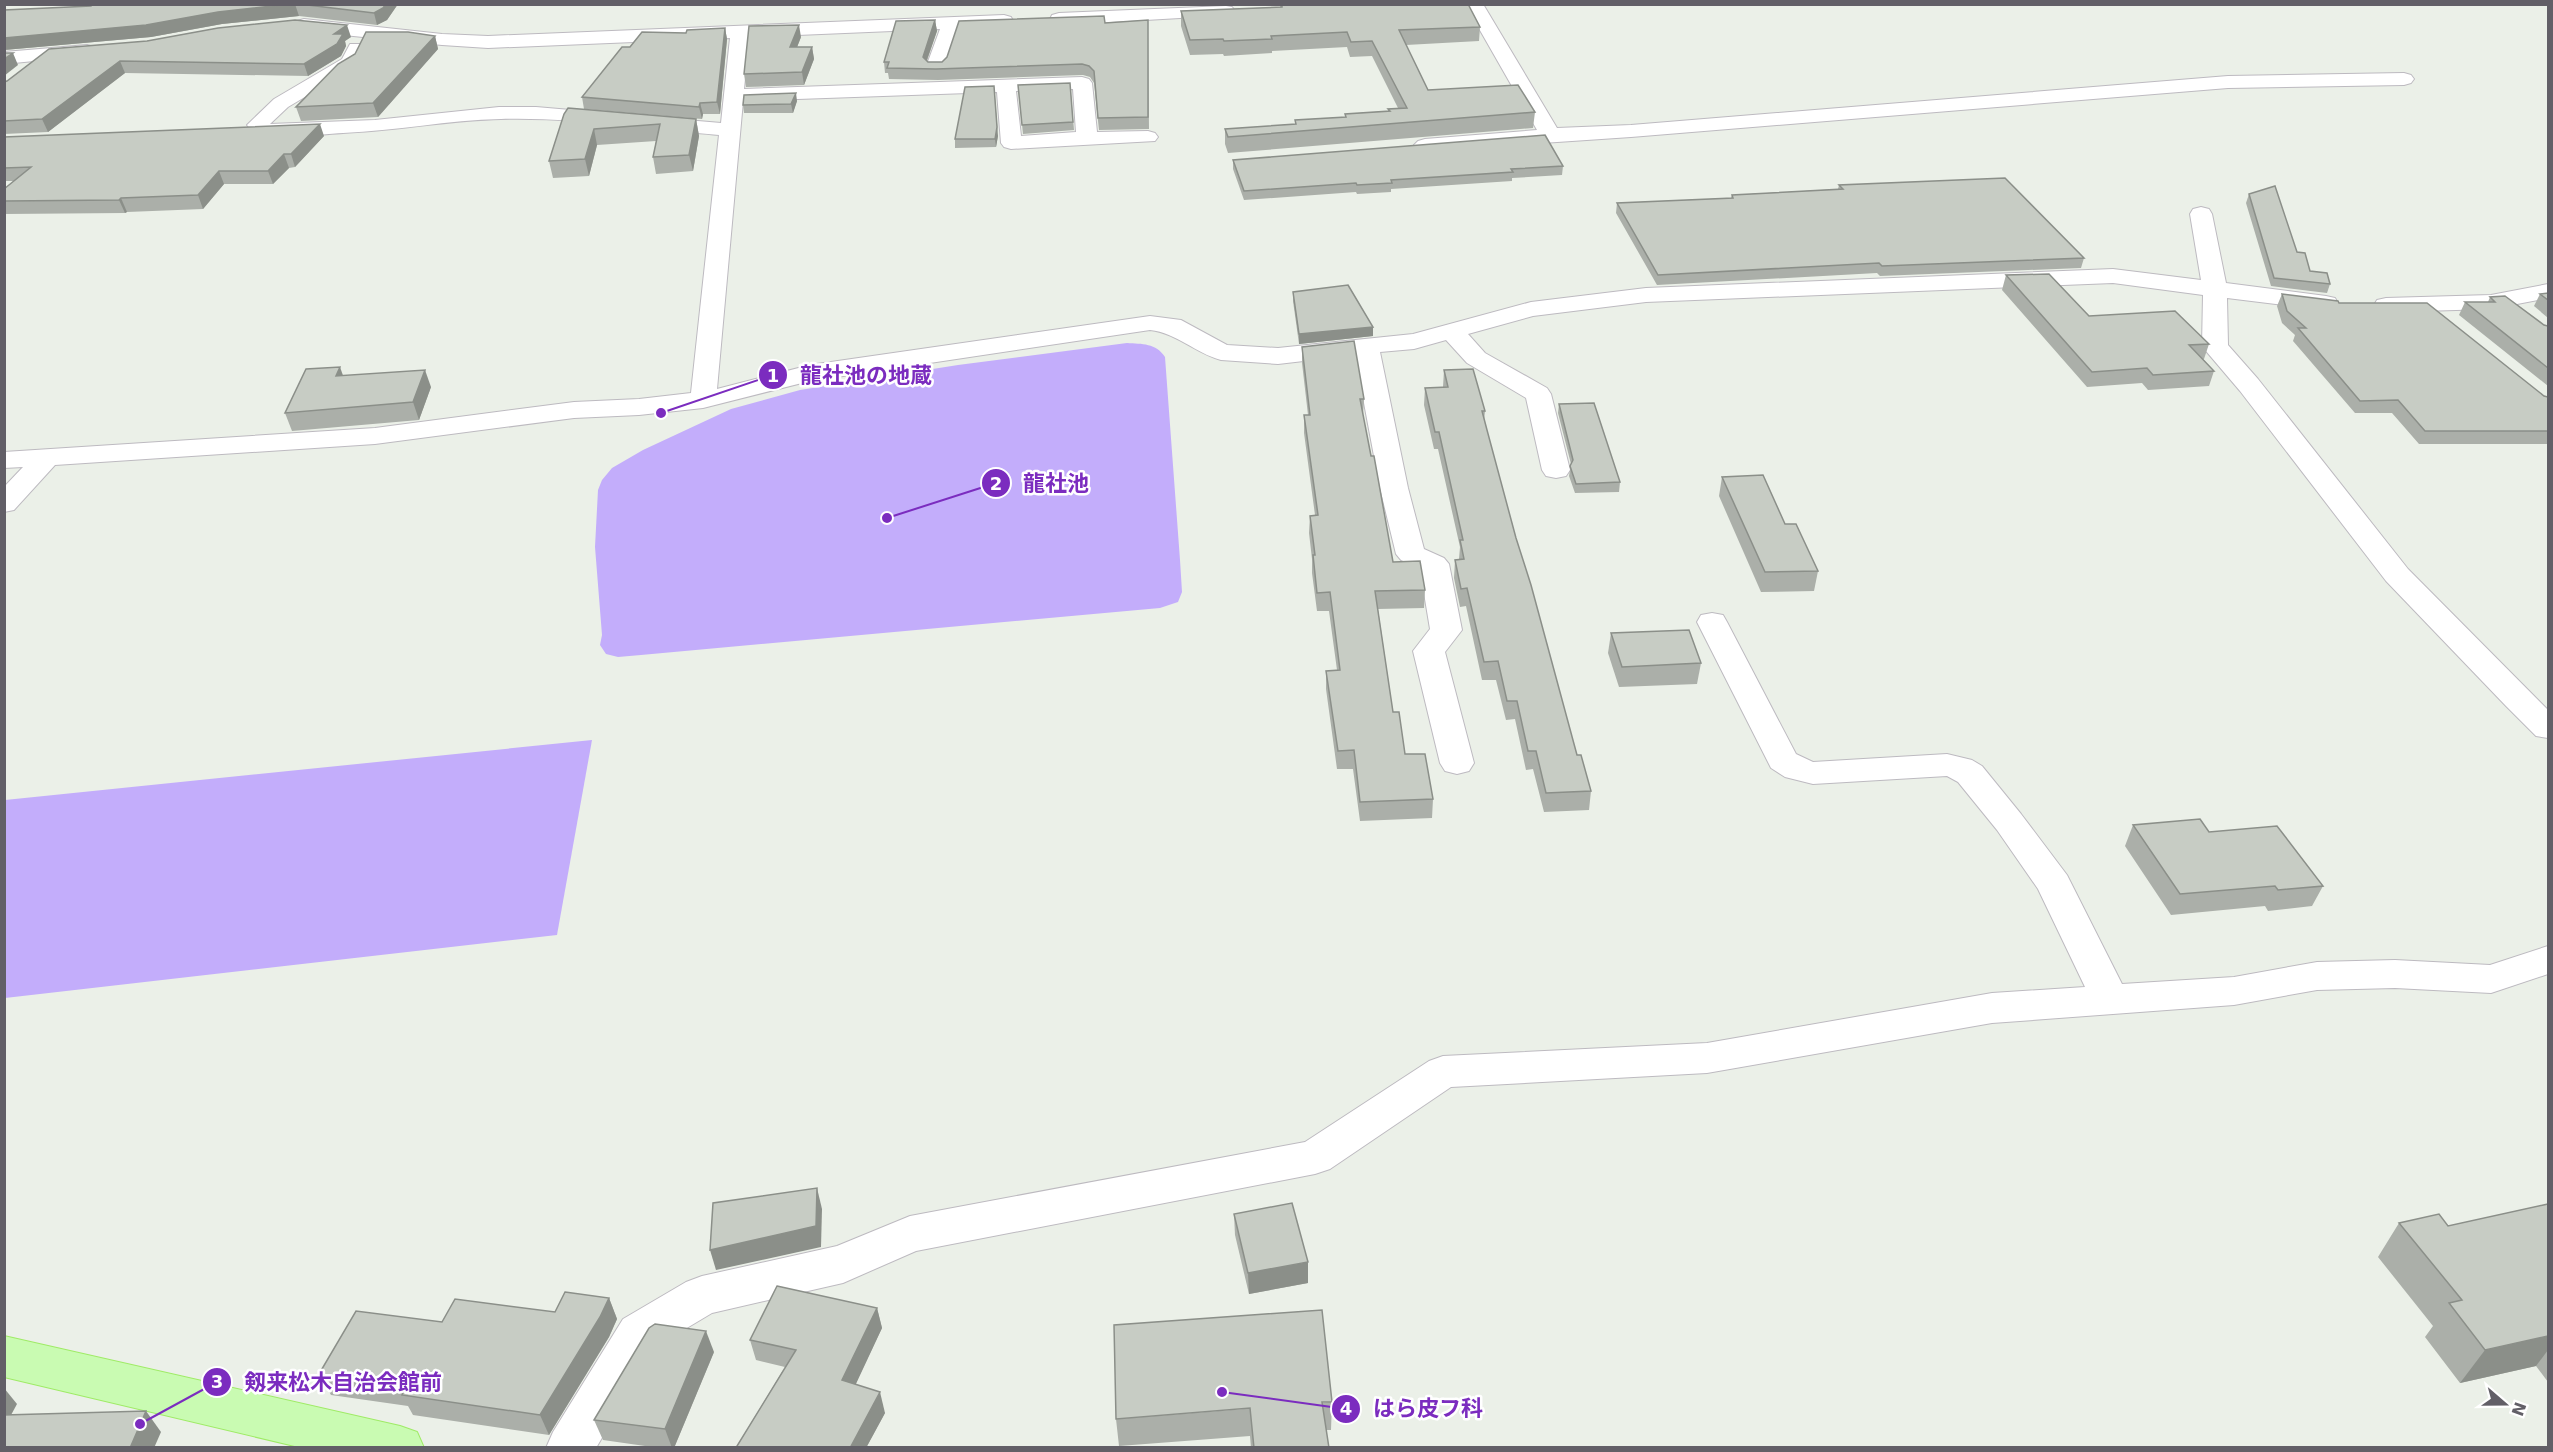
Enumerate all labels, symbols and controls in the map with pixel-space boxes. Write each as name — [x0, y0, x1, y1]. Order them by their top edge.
callout: 龍社池の地蔵 — [758, 355, 944, 395]
text: 龍社池の地蔵 — [800, 363, 932, 388]
text: 1 — [767, 365, 779, 386]
callout: 龍社池 — [981, 463, 1101, 503]
text: 龍社池 — [1023, 471, 1089, 496]
text: 2 — [990, 473, 1002, 494]
callout: 剱来松木自治会館前 — [202, 1362, 454, 1402]
text: 剱来松木自治会館前 — [244, 1370, 442, 1395]
text: 3 — [211, 1371, 223, 1392]
north arrow — [2475, 1374, 2535, 1434]
callout: はら皮フ科 — [1331, 1389, 1495, 1429]
text: はら皮フ科 — [1373, 1396, 1483, 1421]
text: 4 — [1340, 1398, 1352, 1419]
text: N — [2507, 1399, 2530, 1419]

